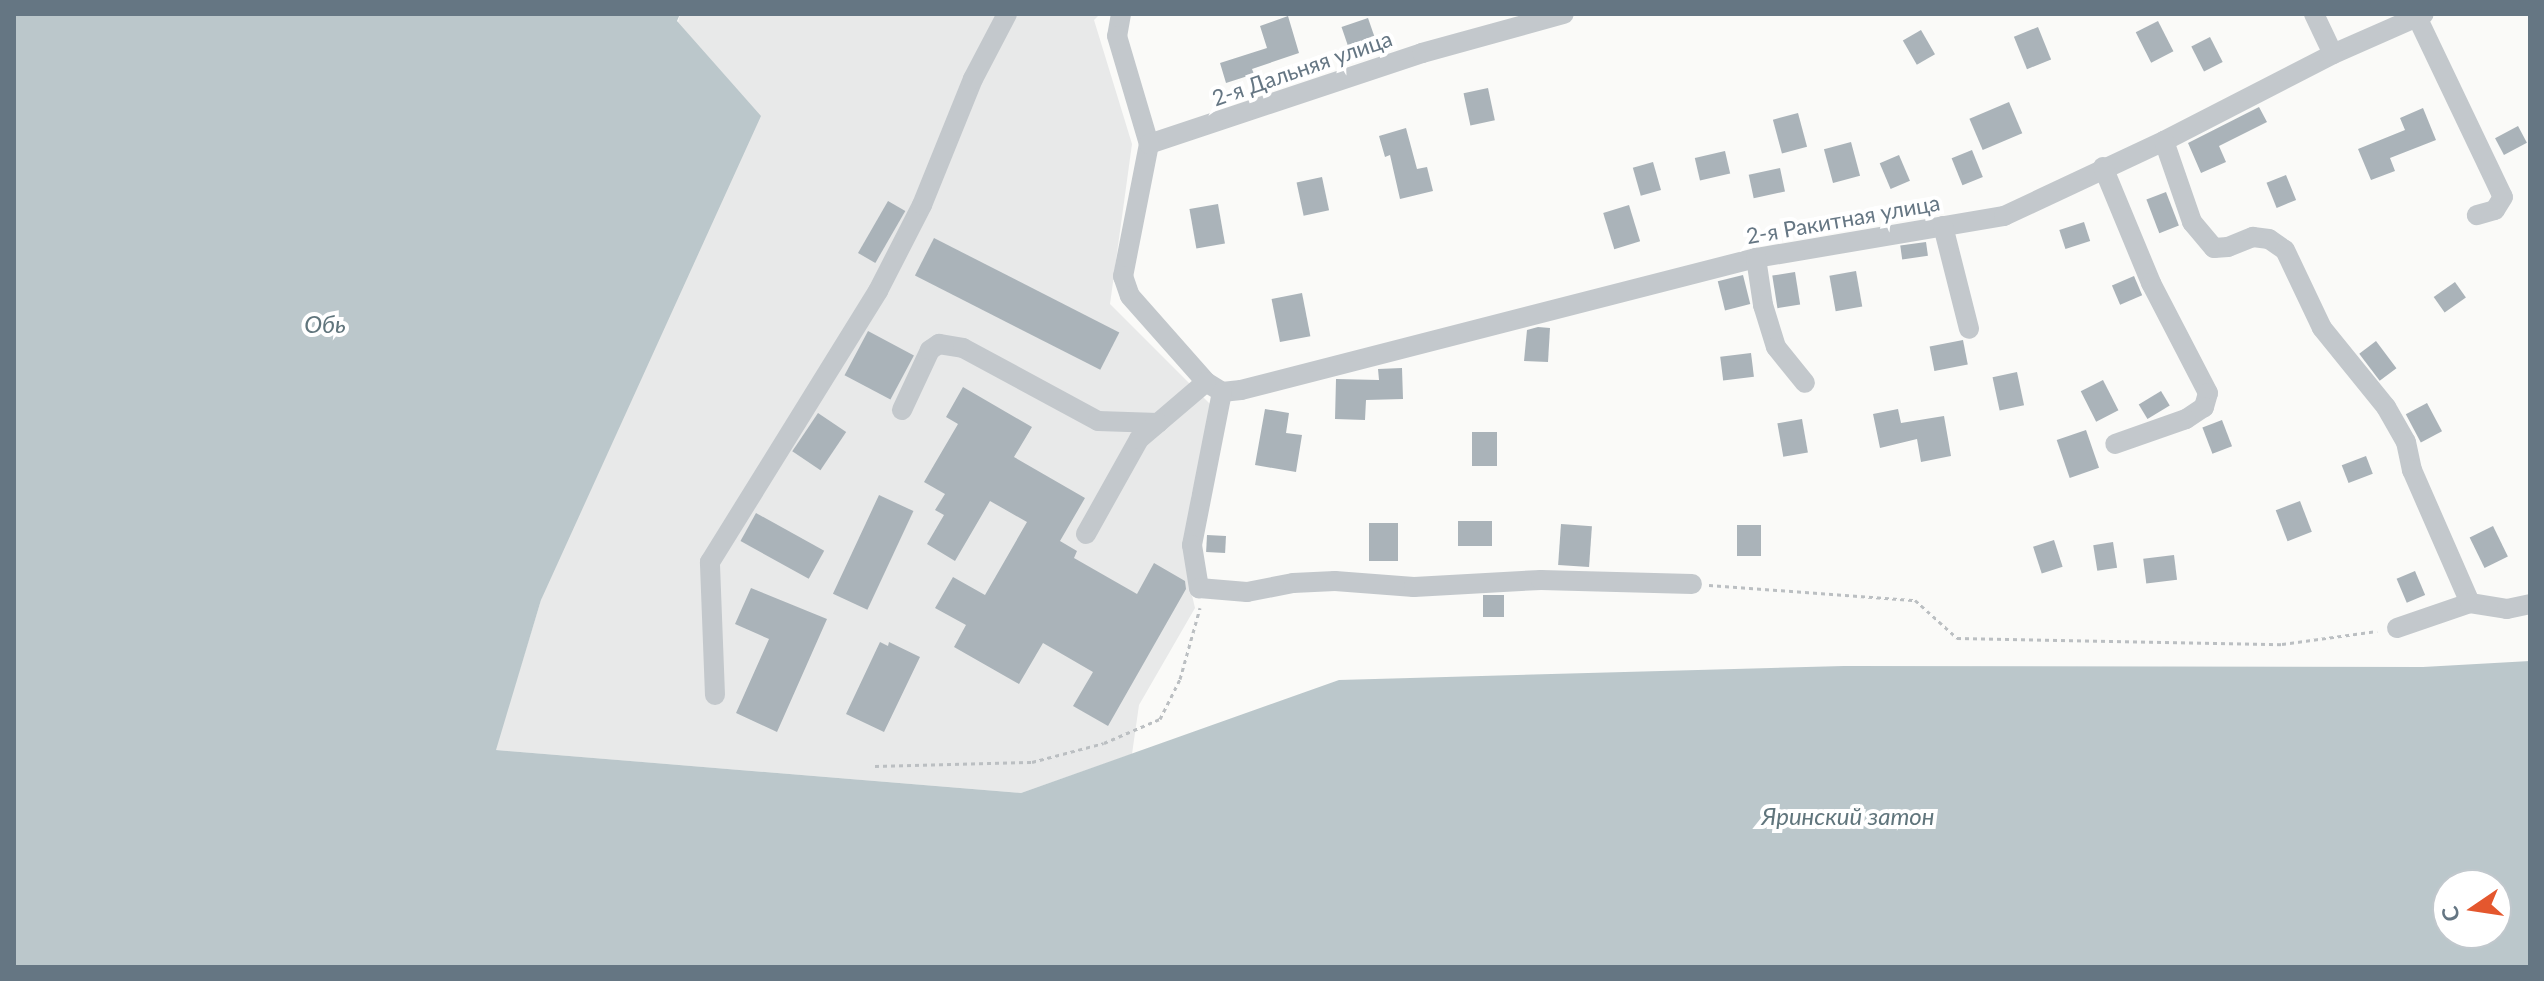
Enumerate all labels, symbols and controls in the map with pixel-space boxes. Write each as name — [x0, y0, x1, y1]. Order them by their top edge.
street label: 2-я Дальняя улица — [1208, 25, 1396, 111]
street label: 2-я Ракитная улица — [1744, 189, 1942, 249]
water label: Обь — [304, 310, 346, 338]
water label: Яринский затон — [1762, 802, 1934, 830]
north arrow — [2432, 869, 2512, 949]
text: С — [2435, 904, 2465, 924]

